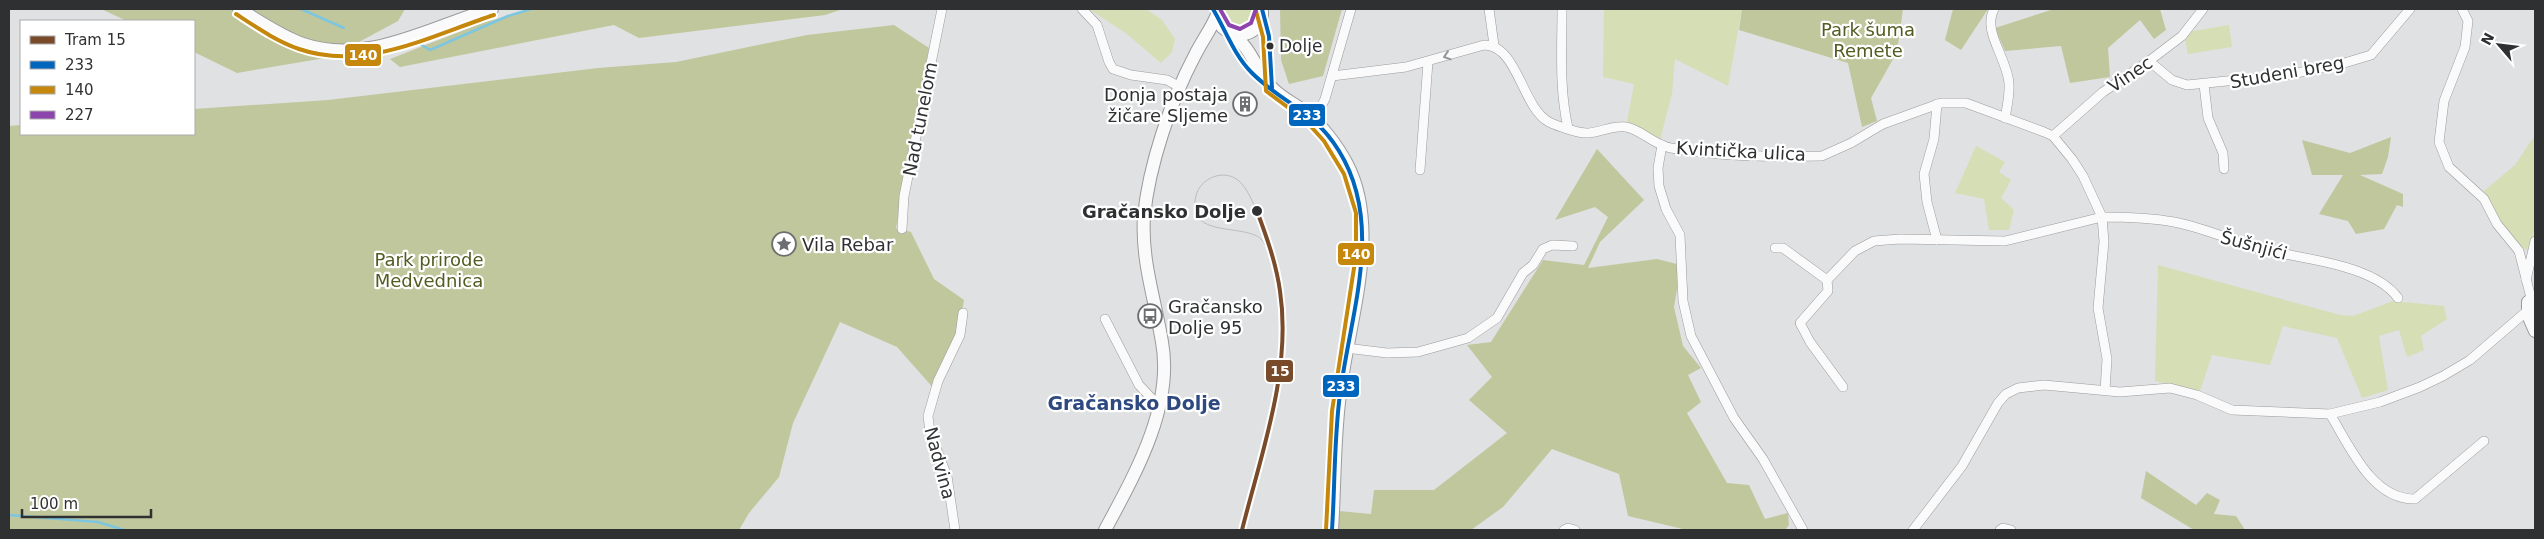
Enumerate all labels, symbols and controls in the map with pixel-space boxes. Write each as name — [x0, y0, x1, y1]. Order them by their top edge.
park label: Park šuma Remete — [1821, 19, 1915, 61]
legend — [20, 20, 195, 135]
north arrow — [2474, 20, 2524, 70]
text: N — [2478, 30, 2497, 48]
text: Tram 15 — [64, 31, 126, 49]
place label: Dolje — [1279, 36, 1322, 56]
marker: Dolje — [1265, 41, 1275, 51]
line badge: 140 — [344, 43, 382, 67]
text: 140 — [348, 47, 378, 63]
one-way arrow — [1443, 50, 1452, 60]
street label: Vinec — [2104, 52, 2156, 96]
street label: Studeni breg — [2228, 52, 2346, 92]
text: 233 — [65, 56, 94, 74]
street label: Nad tunelom — [899, 60, 941, 178]
text: 140 — [65, 81, 94, 99]
place label: Donja postaja žičare Sljeme — [1104, 84, 1228, 126]
building icon: Donja postaja žičare Sljeme — [1232, 91, 1258, 117]
line badge: 233 — [1288, 103, 1326, 127]
text: 227 — [65, 106, 94, 124]
text: 233 — [1292, 107, 1322, 123]
street label: Kvintička ulica — [1676, 137, 1806, 165]
place label: Gračansko Dolje — [1082, 201, 1246, 222]
marker: Gračansko Dolje — [1250, 204, 1264, 218]
street label: Šušnjići — [2218, 226, 2290, 264]
place icon: Vila Rebar — [771, 231, 797, 257]
place label: Vila Rebar — [802, 234, 894, 255]
line badge: 140 — [1337, 242, 1375, 266]
text: 140 — [1341, 246, 1371, 262]
park label: Park prirode Medvednica — [375, 249, 483, 291]
place label: Gračansko Dolje 95 — [1168, 296, 1263, 338]
bus stop icon: Gračansko Dolje 95 — [1137, 303, 1163, 329]
line badge: 15 — [1265, 359, 1294, 383]
text: 15 — [1270, 363, 1290, 379]
line badge: 233 — [1322, 374, 1360, 398]
text: 233 — [1326, 378, 1356, 394]
district label: Gračansko Dolje — [1047, 392, 1221, 414]
street label: Nadvina — [920, 425, 960, 501]
scale bar — [22, 486, 151, 518]
text: 100 m — [30, 495, 78, 513]

